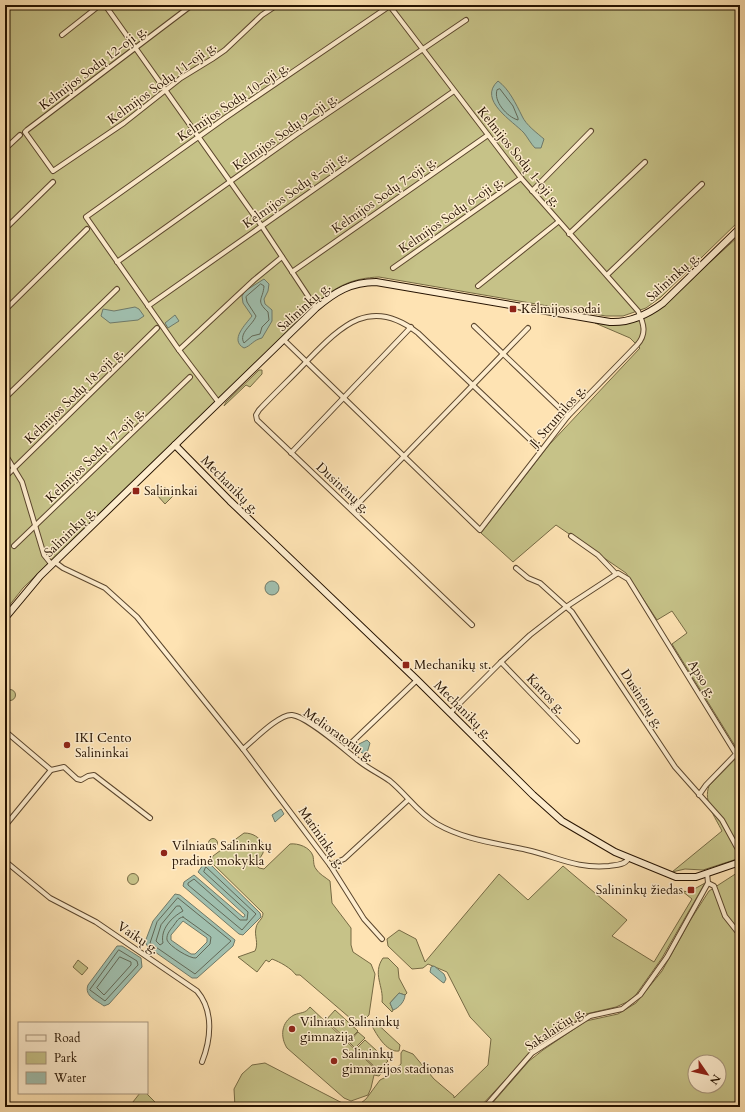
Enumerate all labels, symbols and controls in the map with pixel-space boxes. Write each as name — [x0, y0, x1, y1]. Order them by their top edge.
street label: Kelmijos Sodų 12-oji g. — [35, 21, 151, 115]
street label: Kelmijos Sodų 11-oji g. — [104, 37, 220, 129]
street label: Kelmijos Sodų 10-oji g. — [174, 58, 292, 146]
street label: Kelmijos Sodų 9-oji g. — [229, 89, 341, 175]
street label: Kelmijos Sodų 1-oji g. — [473, 103, 565, 211]
street label: Kelmijos Sodų 8-oji g. — [239, 147, 351, 233]
street label: Kelmijos Sodų 7-oji g. — [328, 152, 440, 238]
street label: Kelmijos Sodų 6-oji g. — [395, 172, 507, 258]
street label: Salininkų g. — [643, 248, 703, 306]
street label: Salininkų g. — [274, 278, 334, 336]
place label: Kelmijos sodai — [521, 300, 601, 318]
marker: Kelmijos sodai — [508, 304, 518, 314]
street label: Kelmijos Sodų 18-oji g. — [21, 344, 127, 448]
street label: J. Strumilos g. — [525, 381, 590, 453]
street label: Kelmijos Sodų 17-oji g. — [42, 403, 148, 507]
street label: Mechanikų g. — [197, 452, 263, 518]
street label: Dusinėnų g. — [312, 458, 374, 518]
place label: Salininkai — [144, 482, 198, 500]
marker: Salininkai — [131, 486, 141, 496]
street label: Salininkų g. — [40, 503, 100, 561]
place label: Mechanikų st. — [414, 656, 491, 674]
street label: Apso g. — [683, 657, 721, 701]
marker: Mechanikų st. — [401, 660, 411, 670]
street label: Dusinėnų g. — [616, 666, 668, 732]
street label: Katros g. — [522, 670, 570, 718]
street label: Mechanikų g. — [430, 677, 496, 743]
street label: Melioratorių g. — [300, 704, 378, 766]
place label: IKI Cento Salininkai — [75, 729, 131, 762]
marker: IKI Cento Salininkai — [62, 740, 72, 750]
street label: Matininkų g. — [294, 803, 350, 873]
place label: Vilniaus Salininkų pradinė mokykla — [172, 837, 272, 870]
marker: Vilniaus Salininkų pradinė mokykla — [159, 848, 169, 858]
place label: Salininkų žiedas — [596, 881, 683, 899]
marker: Salininkų žiedas — [686, 885, 696, 895]
street label: Vaikų g. — [113, 917, 163, 959]
street label: Sakalaičių g. — [522, 1002, 588, 1056]
place label: Vilniaus Salininkų gimnazija — [300, 1013, 400, 1046]
legend — [18, 1022, 148, 1094]
marker: Vilniaus Salininkų gimnazija — [287, 1024, 297, 1034]
text: Road — [54, 1030, 81, 1046]
place label: Salininkų gimnazijos stadionas — [342, 1045, 454, 1078]
text: Park — [54, 1050, 78, 1066]
north arrow — [687, 1054, 727, 1094]
marker: Salininkų gimnazijos stadionas — [329, 1056, 339, 1066]
text: Water — [53, 1070, 87, 1086]
text: N — [706, 1071, 724, 1088]

